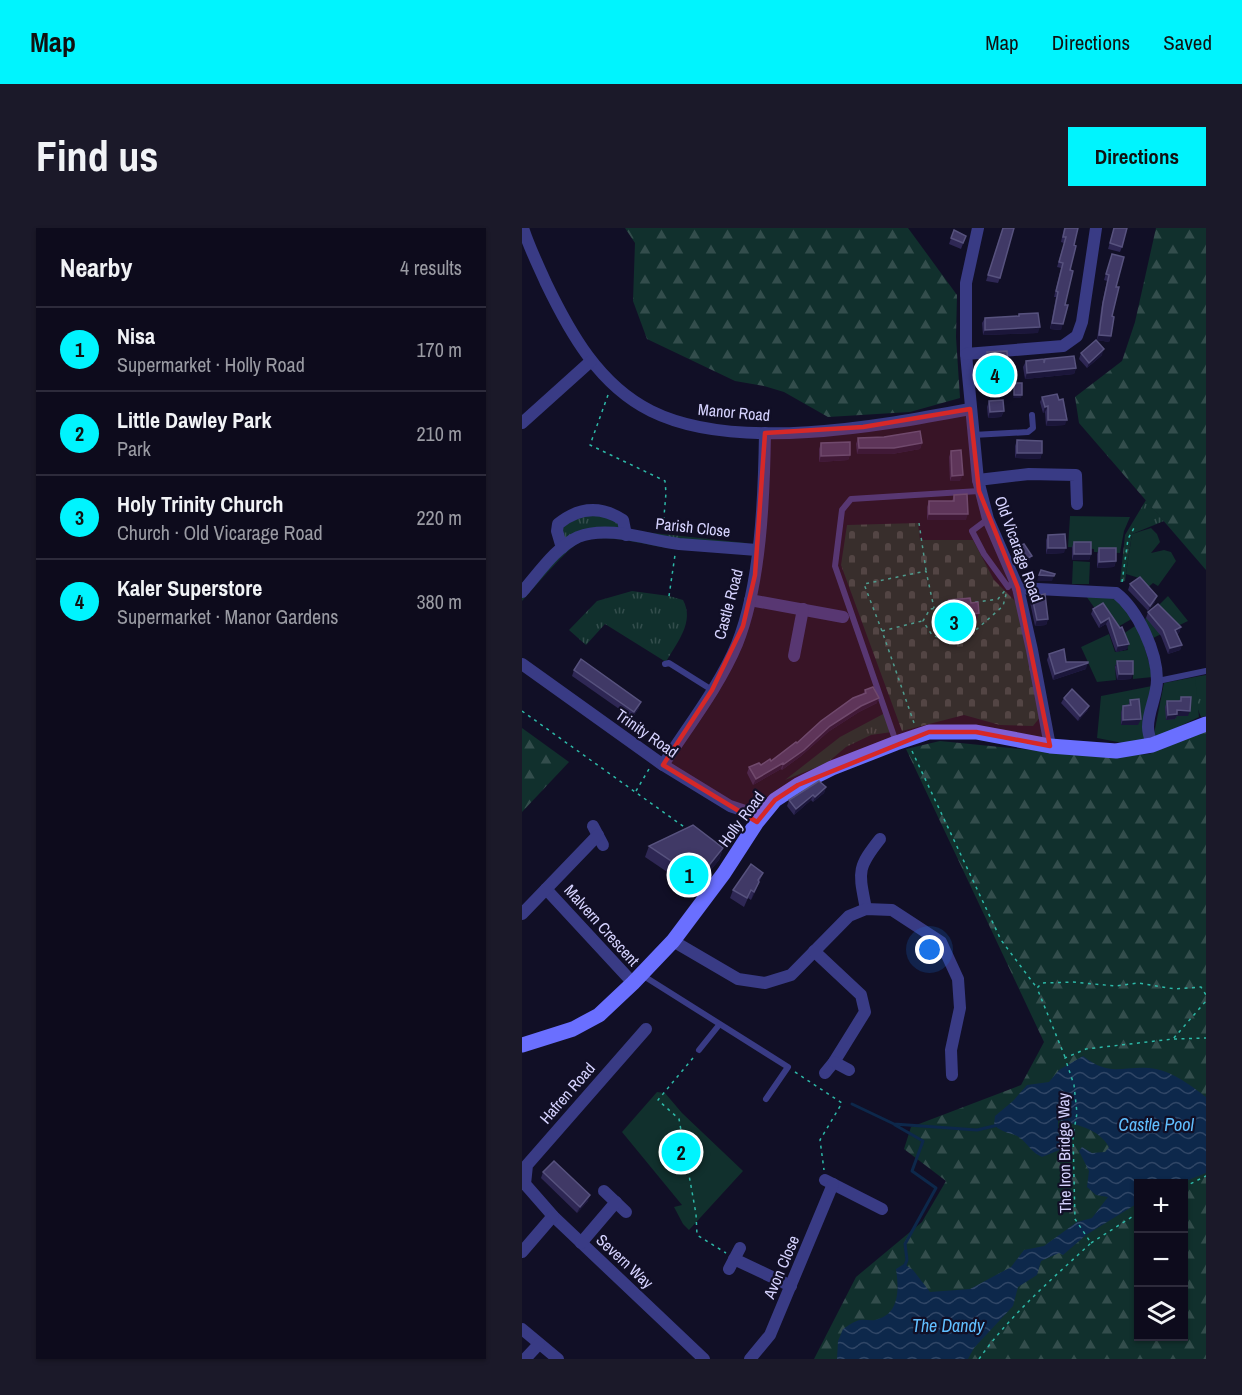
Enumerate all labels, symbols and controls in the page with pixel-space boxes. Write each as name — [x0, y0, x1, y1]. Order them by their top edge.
text: Map — [30, 23, 76, 61]
text: Map — [985, 28, 1019, 57]
text: Directions — [1052, 28, 1130, 57]
text: Saved — [1163, 28, 1212, 57]
button: Directions — [1068, 127, 1206, 186]
text: Find us — [36, 128, 158, 184]
text: Nearby — [60, 250, 132, 285]
text: 4 results — [400, 254, 462, 281]
text: Nisa — [117, 321, 155, 351]
text: 1 — [75, 336, 84, 363]
text: 170 m — [416, 336, 462, 363]
text: Supermarket · Holly Road — [117, 351, 305, 378]
pin: 4 — [976, 352, 1014, 398]
street label: Manor Road — [697, 398, 771, 426]
text: Little Dawley Park — [117, 405, 271, 435]
text: 2 — [75, 420, 84, 447]
text: 210 m — [416, 420, 462, 447]
text: Park — [117, 435, 151, 462]
text: Holy Trinity Church — [117, 489, 283, 519]
street label: Old Vicarage Road — [990, 493, 1048, 605]
text: 3 — [75, 504, 84, 531]
text: 220 m — [416, 504, 462, 531]
street label: Parish Close — [655, 512, 731, 542]
text: Church · Old Vicarage Road — [117, 519, 323, 546]
street label: Castle Road — [708, 566, 748, 642]
text: Kaler Superstore — [117, 573, 262, 603]
text: 4 — [75, 588, 84, 615]
text: 380 m — [416, 588, 462, 615]
pin: 3 — [934, 600, 974, 644]
text: Supermarket · Manor Gardens — [117, 603, 339, 630]
street label: Trinity Road — [611, 703, 683, 763]
street label: Holly Road — [713, 787, 769, 851]
pin: 1 — [670, 852, 708, 898]
street label: Malvern Crescent — [559, 879, 645, 971]
your location — [915, 935, 944, 964]
street label: Hafren Road — [534, 1058, 600, 1128]
street label: The Iron Bridge Way — [1052, 1092, 1076, 1213]
water label: Castle Pool — [1118, 1112, 1194, 1137]
pin: 2 — [662, 1130, 700, 1174]
map controls — [1134, 1179, 1188, 1341]
button: + — [1134, 1179, 1188, 1233]
street label: Severn Way — [592, 1229, 659, 1294]
street label: Avon Close — [757, 1232, 804, 1303]
button: − — [1134, 1233, 1188, 1287]
button: layers — [1134, 1287, 1188, 1341]
water label: The Dandy — [912, 1313, 986, 1338]

